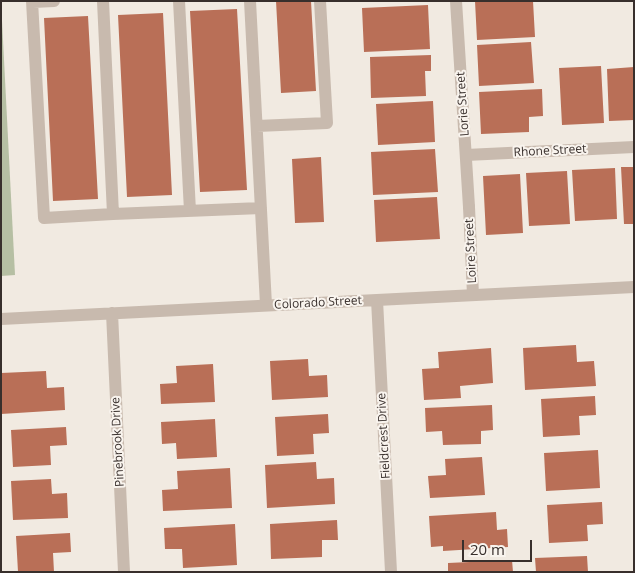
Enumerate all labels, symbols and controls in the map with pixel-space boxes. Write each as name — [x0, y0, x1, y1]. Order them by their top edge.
street label: Lorie Street — [454, 71, 472, 137]
street label: Rhone Street — [513, 142, 587, 160]
street label: Loire Street — [462, 218, 480, 284]
street label: Colorado Street — [274, 294, 362, 312]
street label: Fieldcrest Drive — [375, 393, 393, 479]
street label: Pinebrook Drive — [108, 397, 128, 487]
scale bar — [465, 530, 535, 562]
text: 20 m — [470, 539, 505, 559]

